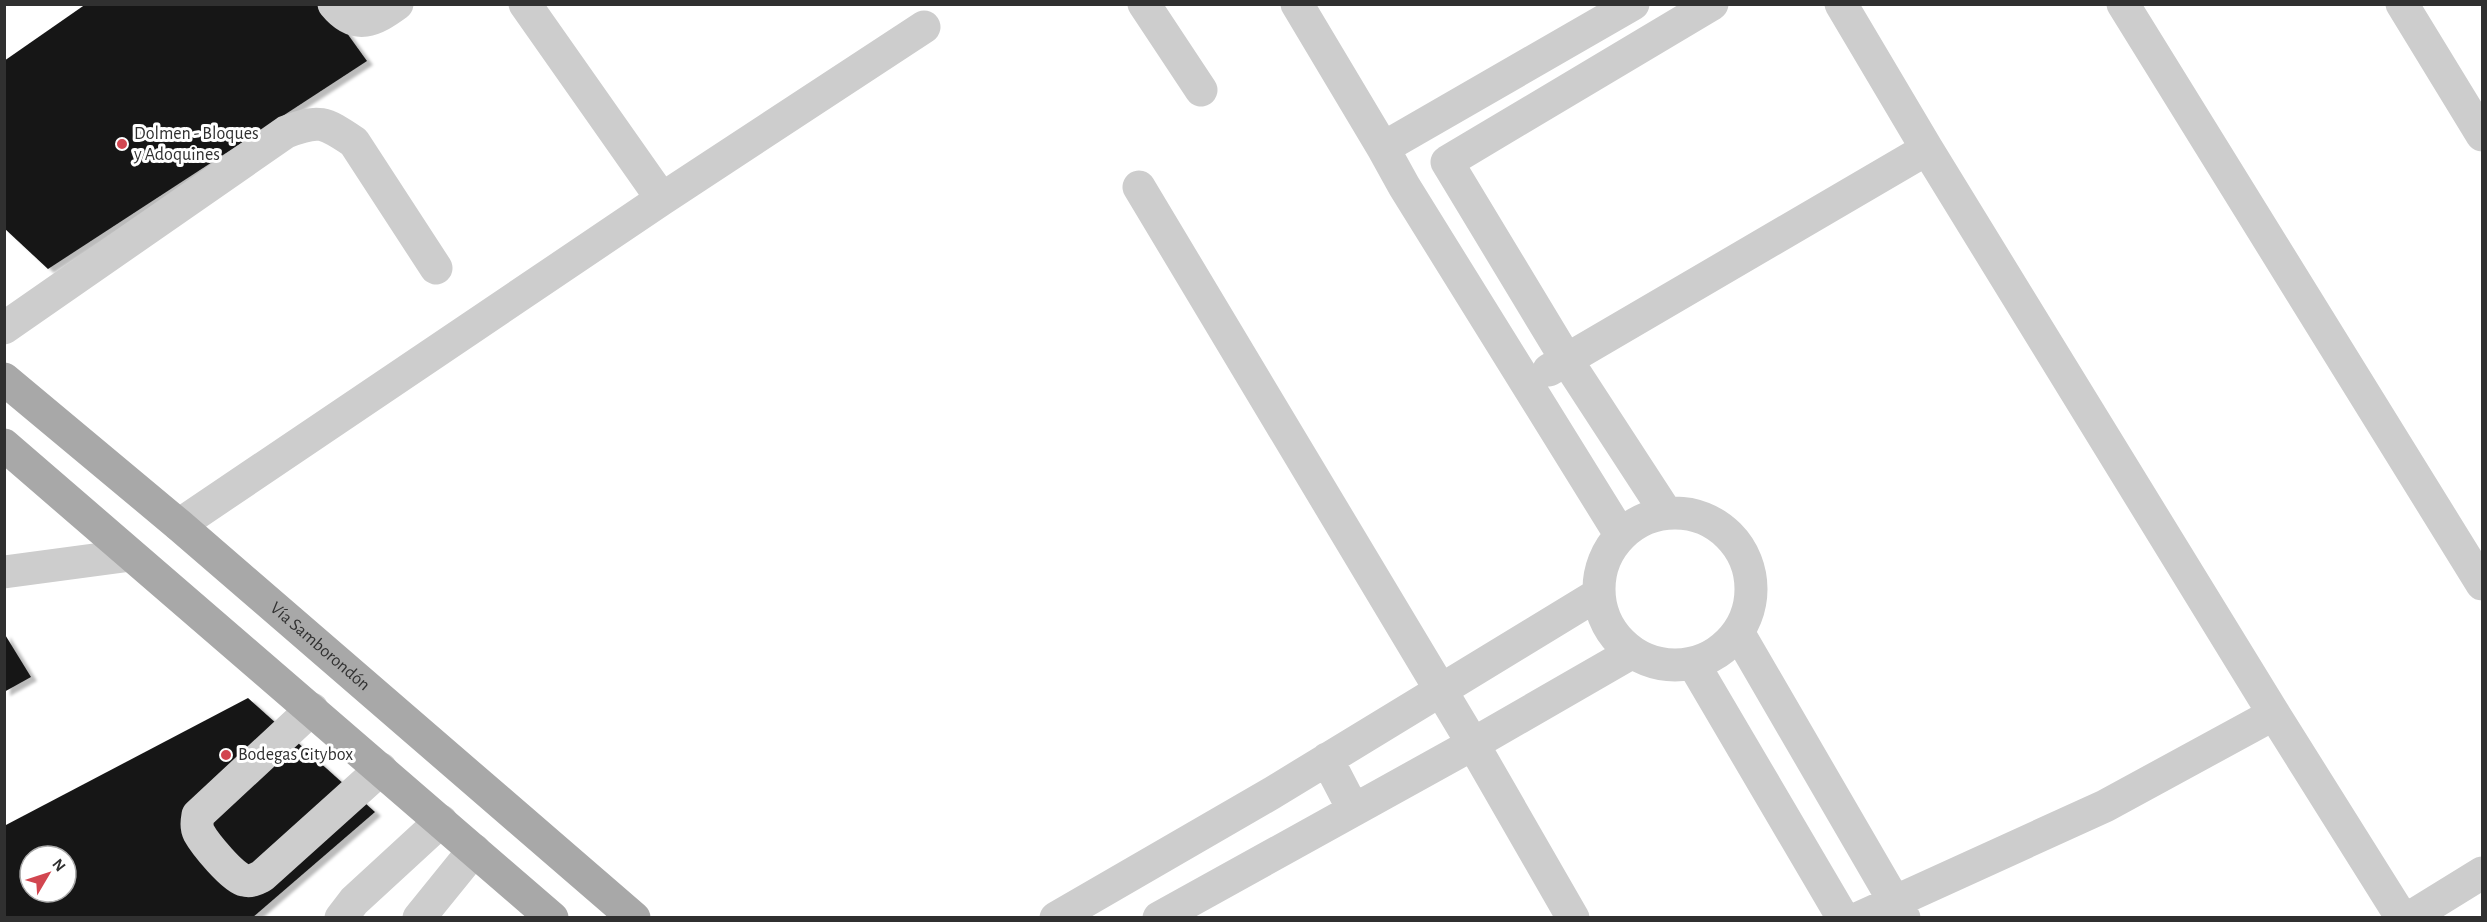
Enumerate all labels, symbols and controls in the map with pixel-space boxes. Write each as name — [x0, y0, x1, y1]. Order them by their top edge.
place label: Dolmen - Bloques y Adoquines — [133, 125, 259, 164]
marker: Dolmen - Bloques y Adoquines — [115, 137, 129, 151]
street label: Vía Samborondón — [266, 599, 373, 694]
place label: Bodegas Citybox — [238, 746, 353, 764]
marker: Bodegas Citybox — [219, 748, 233, 762]
north arrow — [18, 844, 78, 904]
text: N — [49, 856, 69, 875]

